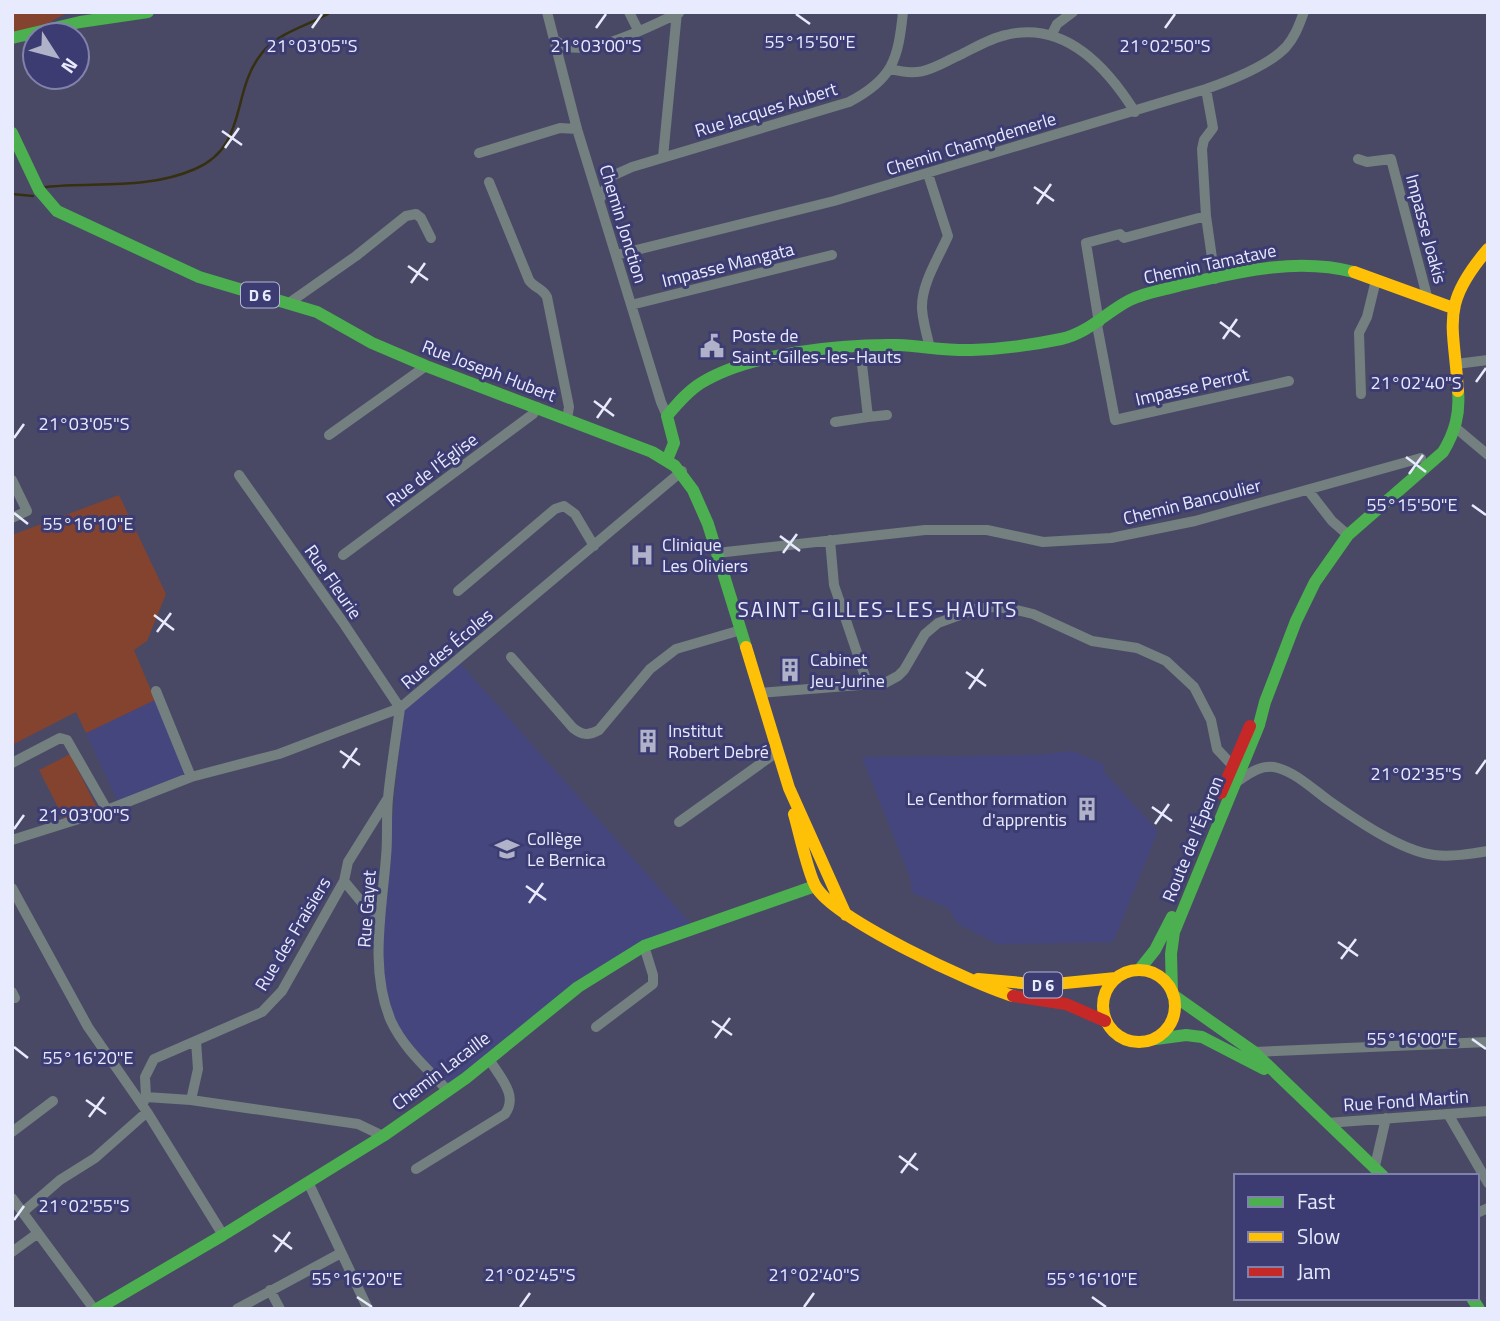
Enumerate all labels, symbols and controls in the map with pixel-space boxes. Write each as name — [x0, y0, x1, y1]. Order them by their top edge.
north arrow — [21, 21, 91, 91]
text: 55°15'50"E — [765, 28, 856, 55]
text: 21°03'05"S — [267, 32, 357, 59]
text: 21°03'00"S — [551, 32, 641, 59]
text: 21°02'50"S — [1120, 32, 1210, 59]
text: N — [55, 52, 86, 80]
street label: Rue Jacques Aubert — [691, 75, 841, 144]
street label: Chemin Champdemerle — [883, 105, 1059, 182]
street label: Chemin Jonction — [593, 161, 654, 286]
street label: Impasse Joakis — [1399, 171, 1454, 287]
street label: Impasse Mangata — [659, 235, 797, 294]
street label: Chemin Tamatave — [1141, 236, 1279, 291]
road number: D 6 — [241, 282, 279, 308]
place label: Poste de Saint-Gilles-les-Hauts — [732, 322, 901, 370]
public building icon: Poste de Saint-Gilles-les-Hauts — [698, 332, 726, 360]
street label: Rue Joseph Hubert — [418, 333, 561, 409]
street label: Impasse Perrot — [1133, 360, 1252, 413]
text: 21°02'40"S — [1371, 369, 1461, 396]
text: 21°03'05"S — [39, 410, 129, 437]
street label: Rue de l'Église — [380, 426, 483, 513]
street label: Chemin Bancoulier — [1120, 471, 1264, 532]
text: 55°15'50"E — [1367, 491, 1458, 518]
text: 55°16'10"E — [43, 510, 134, 537]
place label: Clinique Les Oliviers — [662, 531, 748, 579]
street label: Rue Fleurie — [298, 539, 369, 624]
hospital icon: Clinique Les Oliviers — [628, 541, 656, 569]
district label: SAINT-GILLES-LES-HAUTS — [738, 593, 1018, 625]
street label: Rue des Écoles — [395, 602, 499, 695]
place label: Cabinet Jeu-Jurine — [810, 646, 885, 694]
building icon: Cabinet Jeu-Jurine — [776, 656, 804, 684]
place label: Institut Robert Debré — [668, 717, 769, 765]
building icon: Institut Robert Debré — [634, 727, 662, 755]
text: 21°02'35"S — [1371, 760, 1461, 787]
street label: Route de l'Éperon — [1155, 772, 1230, 906]
place label: Le Centhor formation d'apprentis — [906, 785, 1067, 833]
building icon: Le Centhor formation d'apprentis — [1073, 795, 1101, 823]
text: 21°03'00"S — [39, 801, 129, 828]
place label: Collège Le Bernica — [527, 825, 605, 873]
school or university icon: Collège Le Bernica — [493, 835, 521, 863]
street label: Rue Gayet — [350, 869, 383, 949]
street label: Rue des Fraisiers — [248, 872, 337, 996]
road number: D 6 — [1024, 973, 1062, 998]
street label: Chemin Lacaille — [386, 1025, 496, 1117]
text: 55°16'00"E — [1367, 1025, 1458, 1052]
text: 55°16'20"E — [43, 1044, 134, 1071]
street label: Rue Fond Martin — [1342, 1083, 1470, 1118]
legend — [1234, 1174, 1479, 1300]
text: Fast — [1297, 1185, 1336, 1217]
text: 21°02'55"S — [39, 1192, 129, 1219]
text: Slow — [1297, 1220, 1340, 1252]
text: Jam — [1297, 1255, 1331, 1287]
text: 21°02'45"S — [485, 1261, 575, 1288]
text: 21°02'40"S — [769, 1261, 859, 1288]
text: 55°16'20"E — [312, 1265, 403, 1292]
text: 55°16'10"E — [1047, 1265, 1138, 1292]

